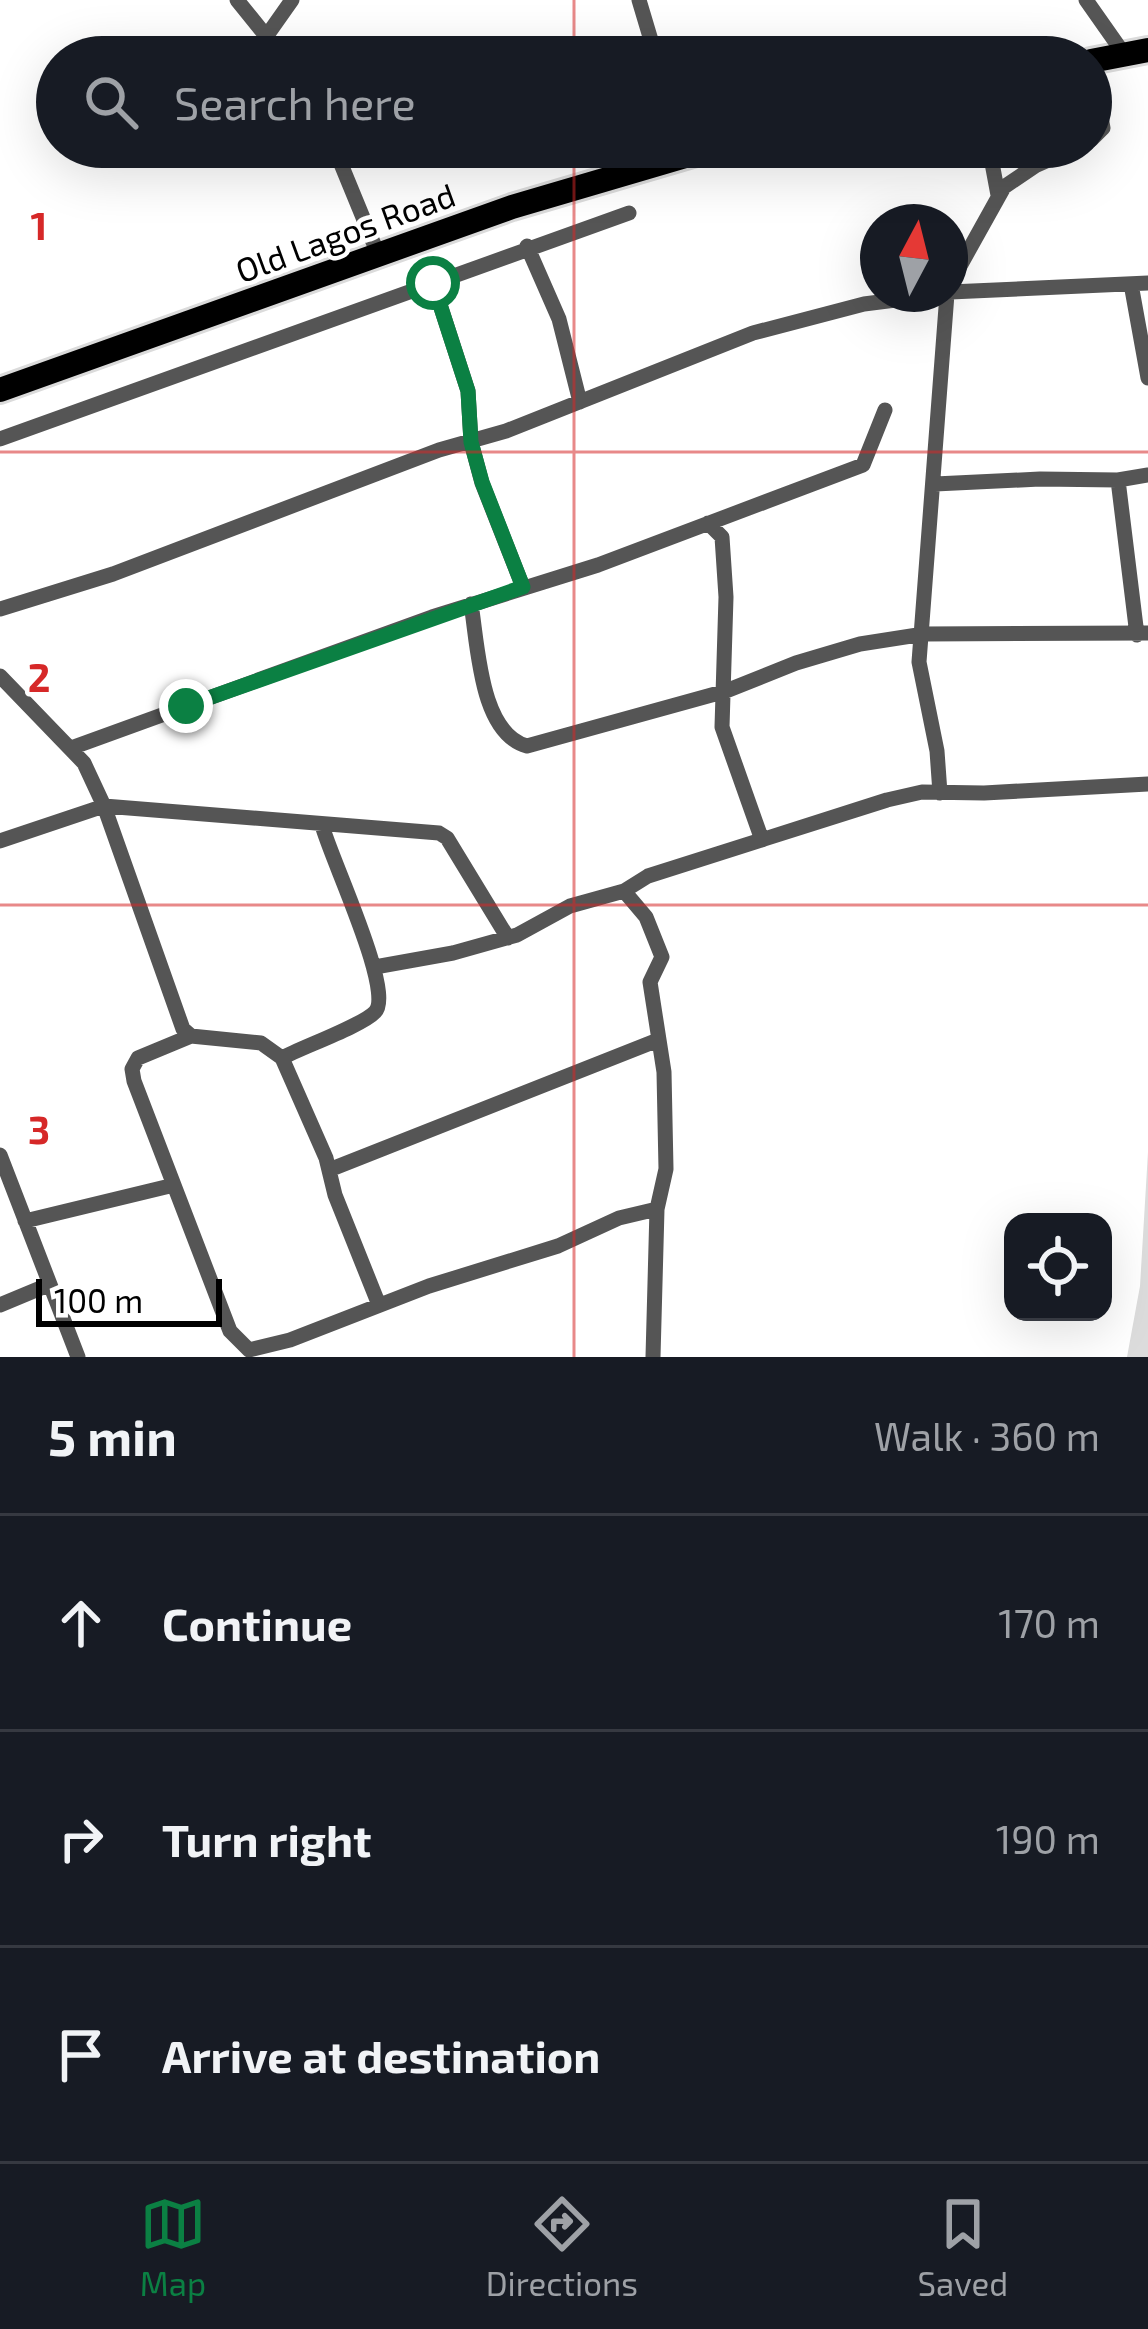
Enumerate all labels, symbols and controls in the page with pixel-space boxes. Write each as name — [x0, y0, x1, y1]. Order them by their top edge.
search box — [36, 36, 1112, 168]
icon: search — [78, 69, 144, 135]
text: Search here — [174, 75, 416, 129]
street label: Old Lagos Road — [230, 174, 460, 290]
text: 1 — [31, 201, 47, 248]
north arrow — [860, 204, 968, 312]
route start — [406, 256, 460, 310]
text: 2 — [28, 653, 50, 700]
route end — [159, 679, 213, 733]
text: 3 — [28, 1105, 50, 1152]
map controls — [1004, 1213, 1112, 1321]
button: locate — [1004, 1213, 1112, 1321]
scale bar — [36, 1273, 222, 1326]
text: 100 m — [54, 1280, 143, 1320]
text: 5 min — [48, 1405, 177, 1466]
text: Walk · 360 m — [874, 1412, 1100, 1459]
icon: ahead — [48, 1590, 114, 1656]
text: Continue — [162, 1596, 352, 1650]
text: 170 m — [998, 1599, 1100, 1646]
icon: right — [48, 1806, 114, 1872]
text: Turn right — [162, 1812, 371, 1866]
text: 190 m — [996, 1815, 1100, 1862]
icon: arrive — [48, 2022, 114, 2088]
text: Arrive at destination — [162, 2028, 600, 2082]
tab: Map — [140, 2191, 206, 2303]
tab: Directions — [486, 2191, 638, 2303]
tab: Saved — [918, 2191, 1008, 2303]

